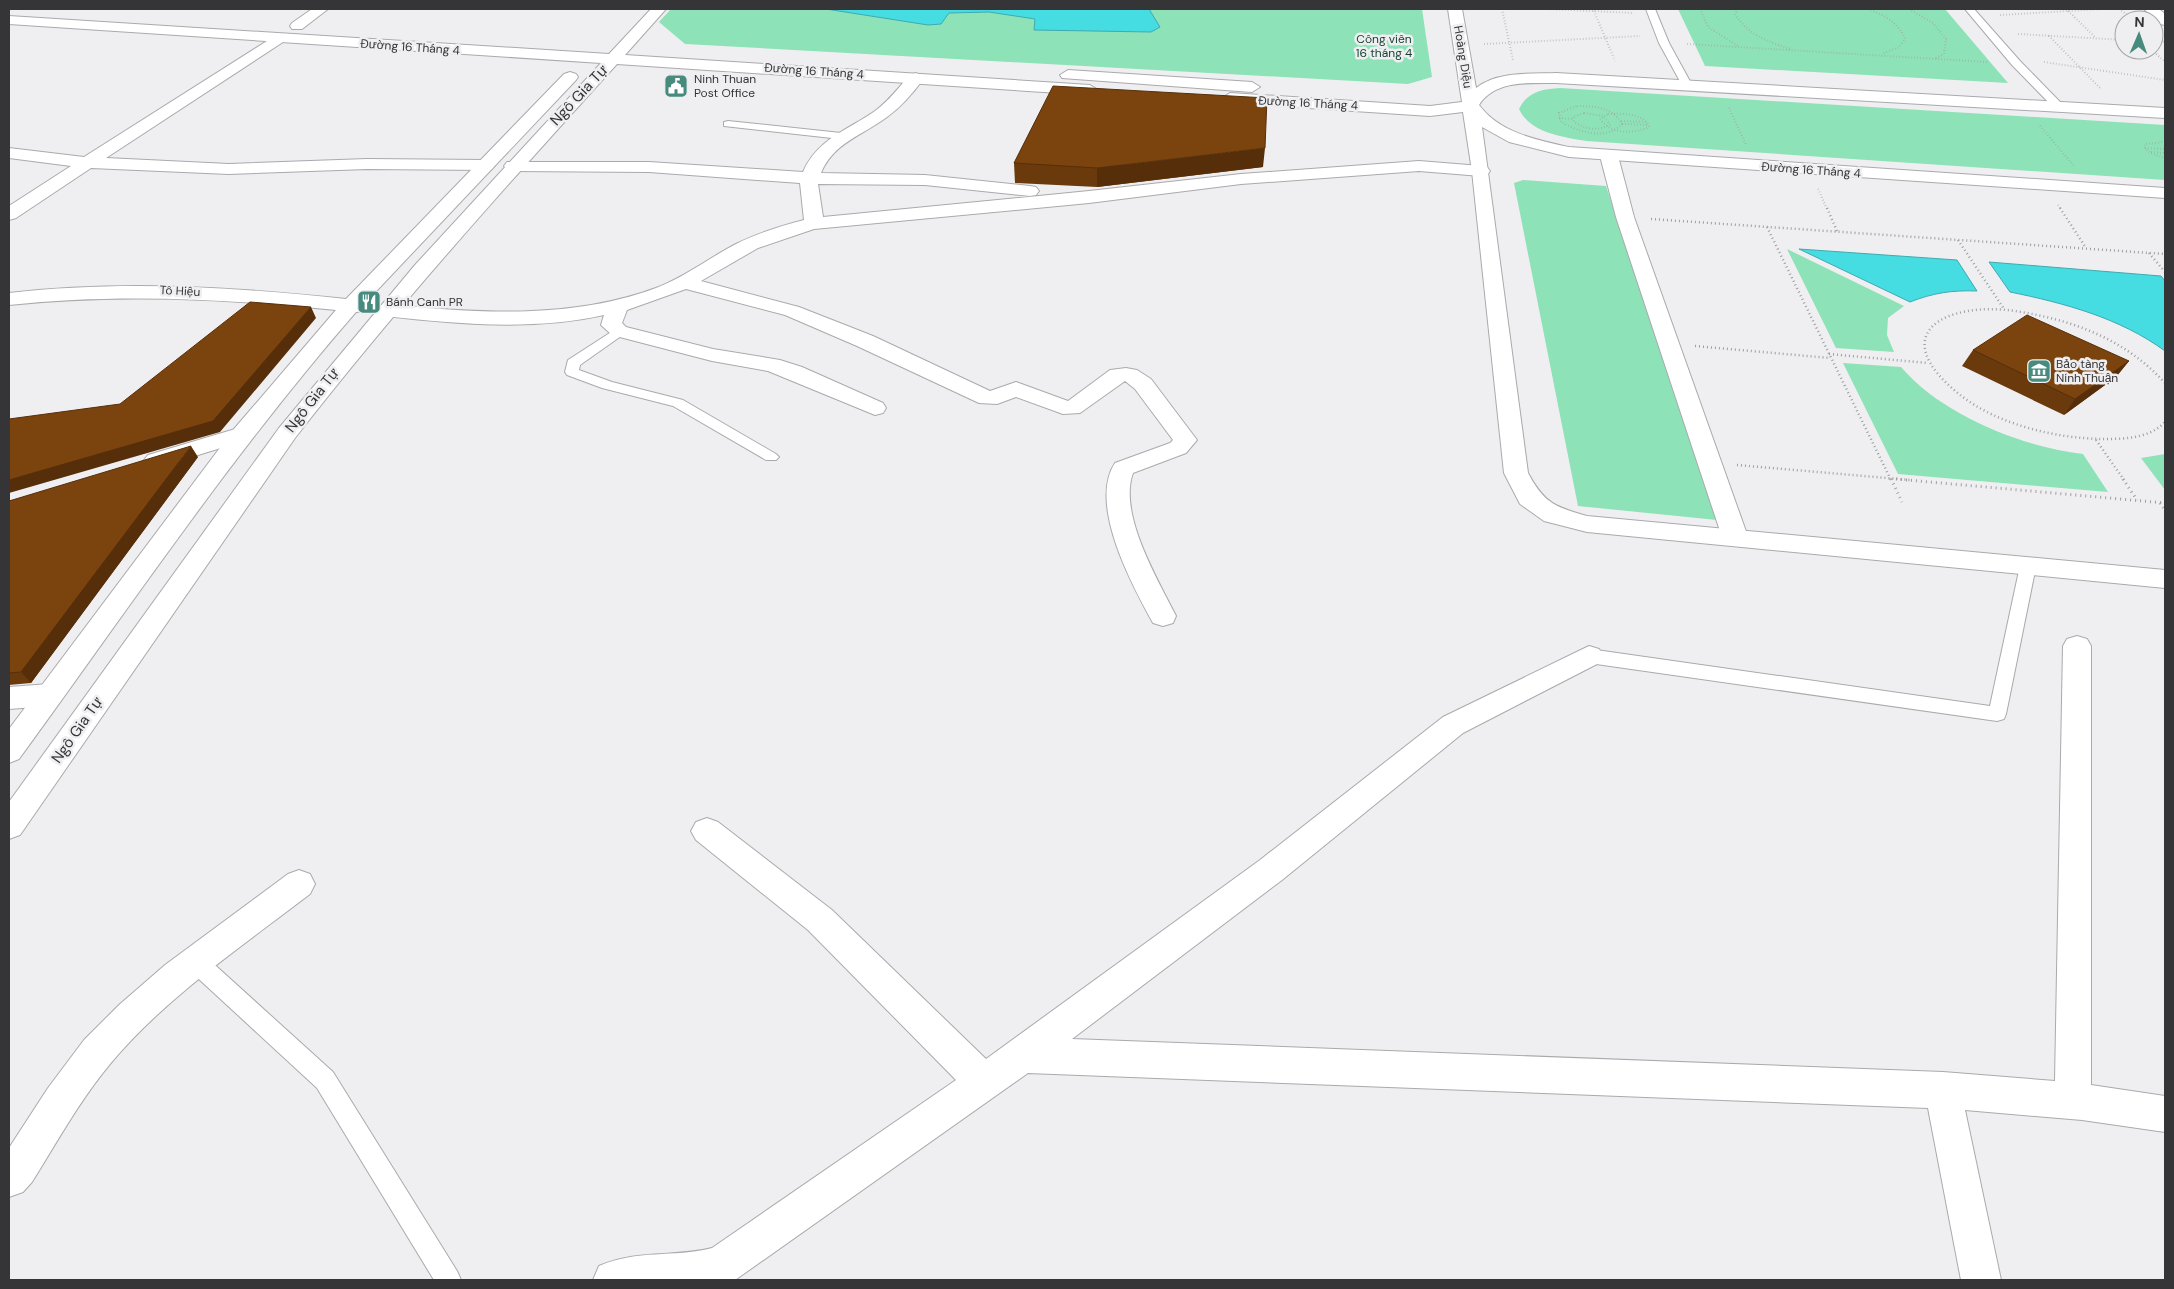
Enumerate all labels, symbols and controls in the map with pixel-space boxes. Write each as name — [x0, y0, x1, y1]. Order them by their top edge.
north arrow — [2114, 10, 2164, 60]
text: N — [2134, 13, 2145, 31]
street label: Hoàng Diệu — [1450, 24, 1476, 90]
park label: Công viên 16 tháng 4 — [1356, 31, 1412, 61]
street label: Đường 16 Tháng 4 — [360, 36, 460, 58]
street label: Ngô Gia Tự — [545, 60, 613, 130]
street label: Đường 16 Tháng 4 — [764, 60, 864, 82]
place label: Ninh Thuan Post Office — [694, 71, 756, 101]
public building icon: Ninh Thuan Post Office — [663, 73, 689, 99]
street label: Đường 16 Tháng 4 — [1258, 92, 1358, 114]
street label: Đường 16 Tháng 4 — [1761, 159, 1861, 181]
street label: Tô Hiệu — [159, 282, 201, 300]
restaurant icon: Bánh Canh PR — [356, 289, 382, 315]
place label: Bánh Canh PR — [386, 294, 463, 310]
place label: Bảo tàng Ninh Thuận — [2056, 356, 2118, 386]
museum icon: Bảo tàng Ninh Thuận — [2026, 358, 2052, 384]
street label: Ngô Gia Tự — [280, 364, 344, 436]
street label: Ngô Gia Tự — [47, 693, 107, 767]

